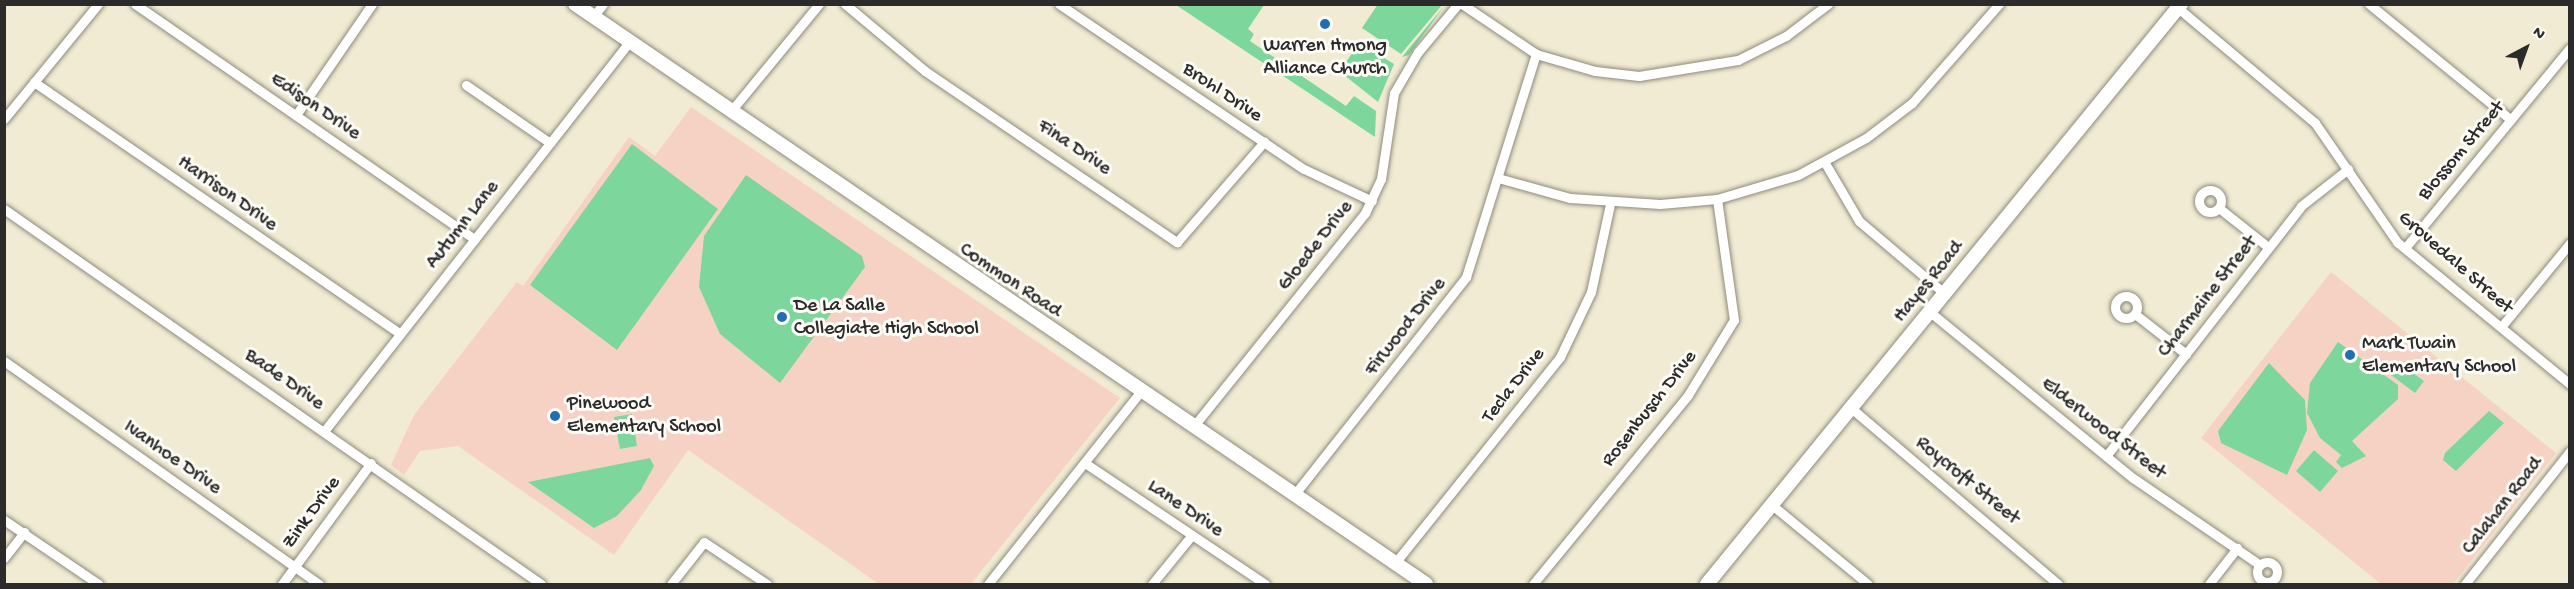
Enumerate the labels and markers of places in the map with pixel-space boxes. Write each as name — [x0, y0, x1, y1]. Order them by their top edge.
marker: Warren Hmong Alliance Church — [1318, 17, 1332, 31]
place label: Warren Hmong Alliance Church — [1263, 34, 1387, 81]
place label: De La Salle Collegiate High School — [794, 294, 979, 341]
marker: De La Salle Collegiate High School — [775, 310, 789, 324]
place label: Mark Twain Elementary School — [2362, 332, 2516, 379]
marker: Mark Twain Elementary School — [2343, 348, 2357, 362]
place label: Pinewood Elementary School — [567, 392, 721, 439]
marker: Pinewood Elementary School — [548, 409, 562, 423]

